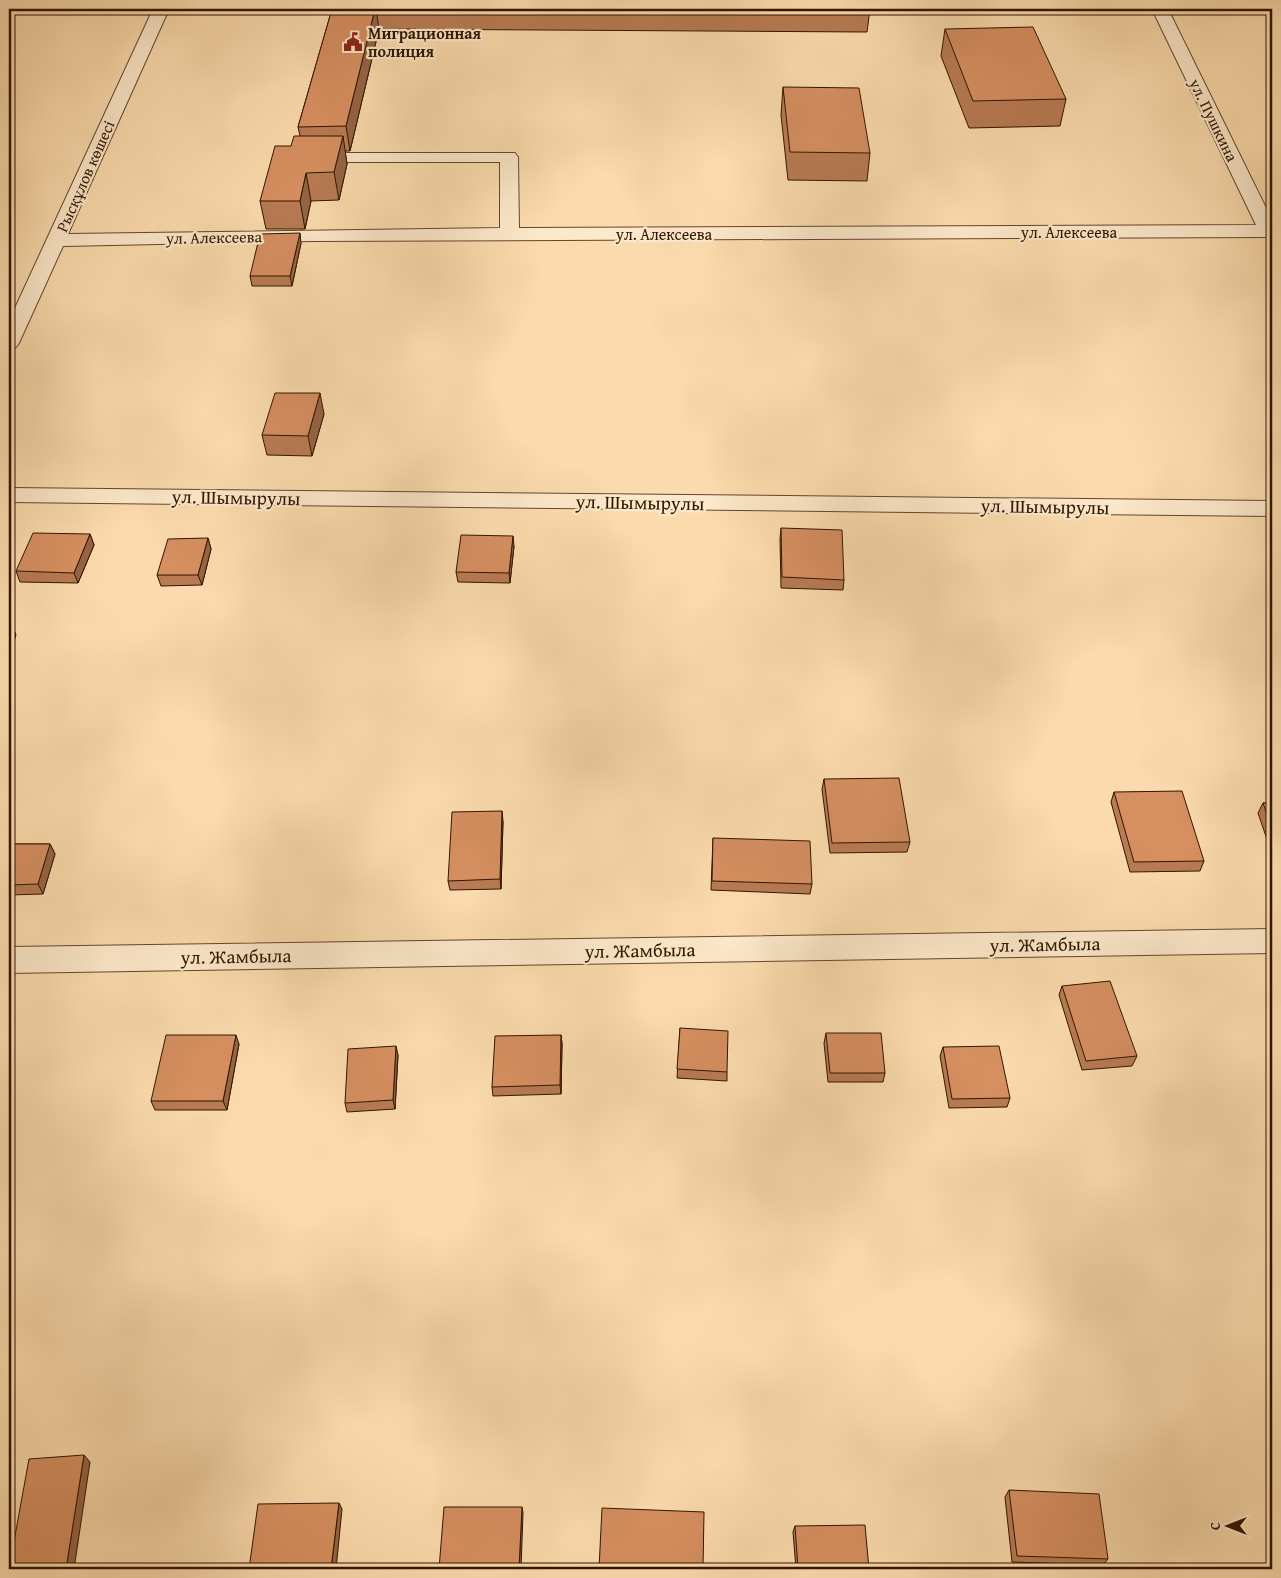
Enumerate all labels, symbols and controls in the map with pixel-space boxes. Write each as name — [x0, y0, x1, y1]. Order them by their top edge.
place label: Миграционная полиция — [368, 21, 481, 63]
public building icon: Миграционная полиция — [342, 31, 364, 53]
street label: ул. Пушкина — [1183, 74, 1245, 166]
street label: Рысқұлов көшесі — [50, 116, 121, 236]
street label: ул. Алексеева — [1020, 220, 1118, 244]
street label: ул. Алексеева — [615, 222, 713, 246]
street label: ул. Алексеева — [165, 224, 263, 250]
street label: ул. Шымырулы — [170, 482, 301, 512]
street label: ул. Шымырулы — [574, 487, 705, 517]
street label: ул. Шымырулы — [979, 491, 1110, 521]
street label: ул. Жамбыла — [988, 929, 1101, 959]
street label: ул. Жамбыла — [583, 935, 696, 965]
street label: ул. Жамбыла — [179, 941, 292, 971]
north arrow — [1204, 1500, 1254, 1550]
text: С — [1205, 1522, 1225, 1530]

